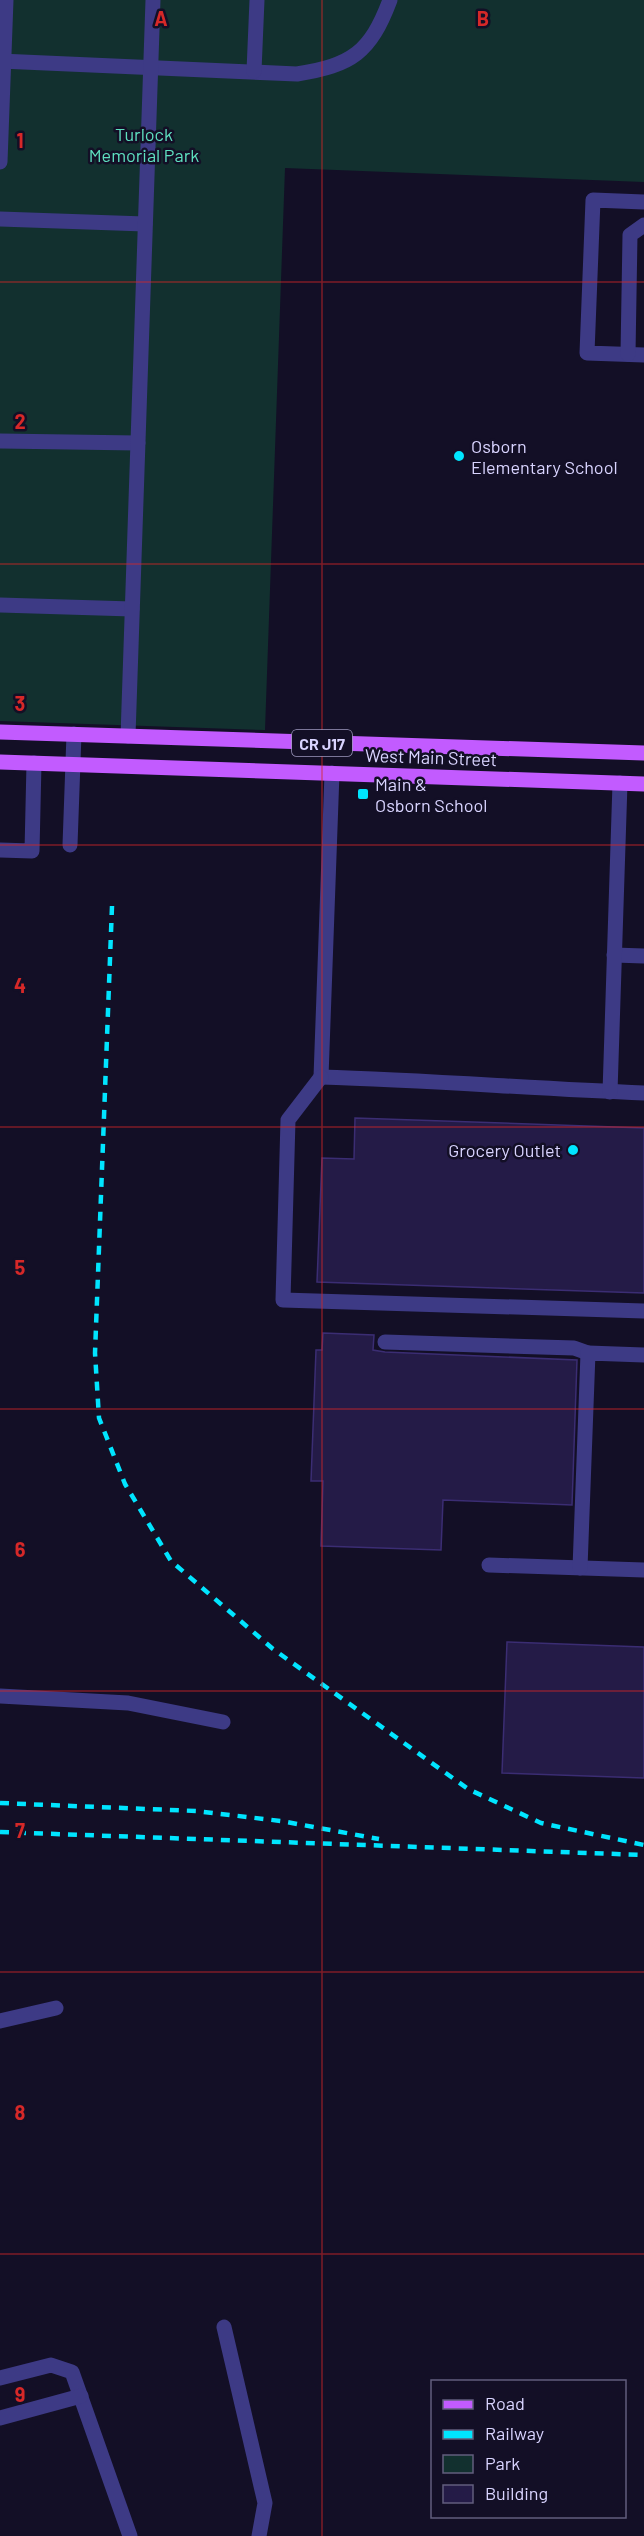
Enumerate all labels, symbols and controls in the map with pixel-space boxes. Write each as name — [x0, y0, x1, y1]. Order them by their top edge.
text: A — [154, 6, 168, 30]
text: B — [477, 6, 489, 30]
park label: Turlock Memorial Park — [89, 123, 199, 166]
text: 1 — [16, 128, 24, 152]
text: 2 — [14, 409, 26, 433]
place label: Osborn Elementary School — [471, 435, 618, 478]
marker: Osborn Elementary School — [452, 449, 466, 463]
text: 3 — [15, 691, 25, 715]
road number: CR J17 — [292, 730, 352, 756]
street label: West Main Street — [365, 744, 497, 770]
place label: Main & Osborn School — [375, 773, 487, 816]
marker: Main & Osborn School — [356, 787, 370, 801]
text: 4 — [14, 973, 26, 997]
place label: Grocery Outlet — [448, 1139, 561, 1161]
marker: Grocery Outlet — [566, 1143, 580, 1157]
text: 5 — [15, 1255, 26, 1279]
text: 6 — [15, 1537, 26, 1561]
text: 7 — [15, 1818, 25, 1842]
text: 8 — [15, 2100, 26, 2124]
legend — [431, 2380, 626, 2518]
text: 9 — [15, 2382, 25, 2406]
text: Road — [485, 2392, 525, 2414]
text: Railway — [485, 2422, 544, 2444]
text: Park — [485, 2452, 520, 2474]
text: Building — [485, 2482, 548, 2504]

